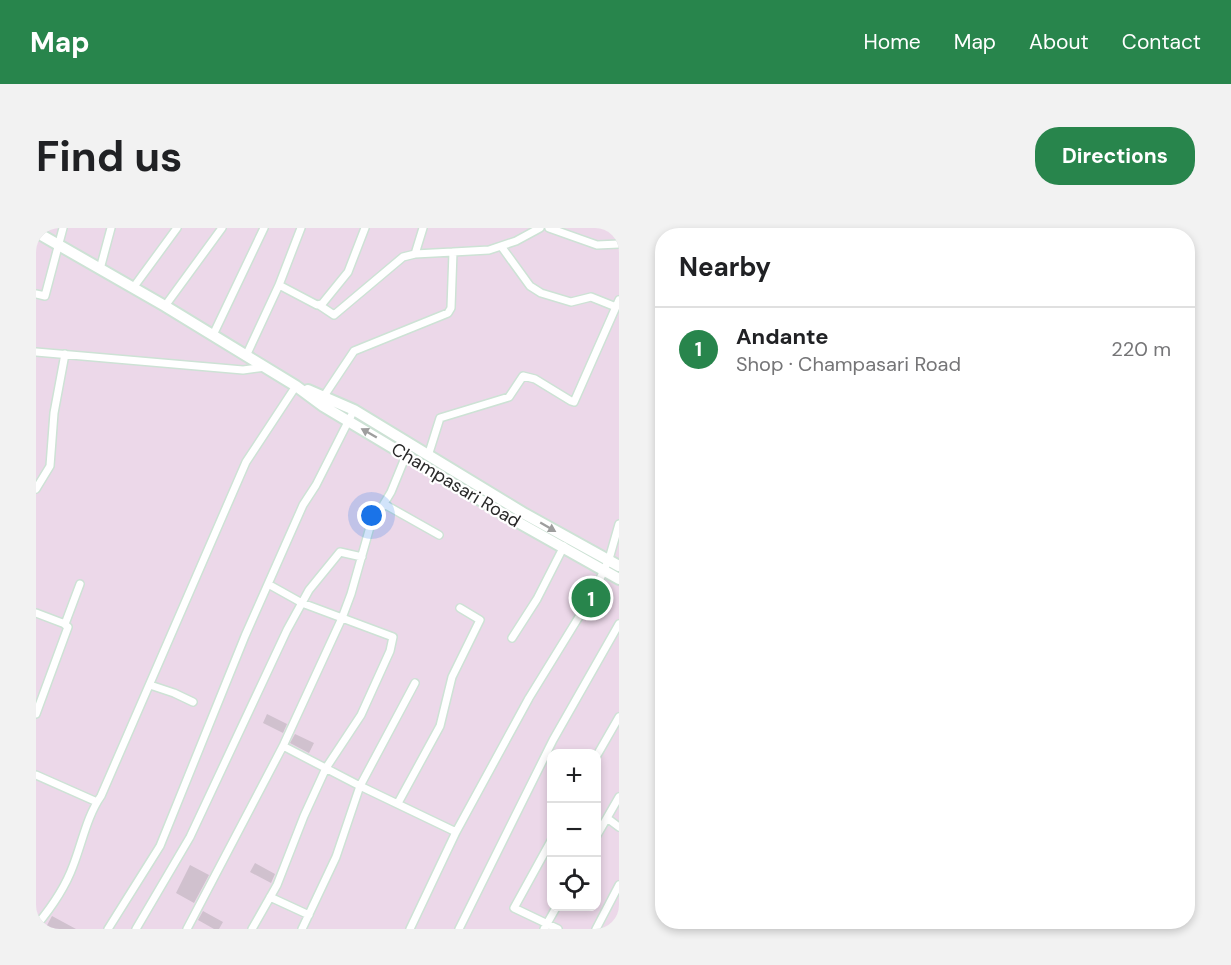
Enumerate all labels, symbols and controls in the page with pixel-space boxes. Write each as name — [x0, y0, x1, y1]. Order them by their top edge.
text: Map — [30, 24, 90, 61]
text: Home — [863, 28, 921, 56]
text: Map — [954, 28, 996, 56]
text: About — [1029, 28, 1089, 56]
text: Contact — [1122, 28, 1201, 56]
button: Directions — [1035, 127, 1195, 185]
text: Find us — [36, 129, 182, 184]
text: Nearby — [679, 250, 771, 284]
text: Andante — [736, 322, 829, 351]
text: 1 — [695, 336, 702, 362]
text: 220 m — [1111, 336, 1171, 362]
text: Shop · Champasari Road — [736, 351, 961, 377]
one-way arrow — [361, 427, 377, 438]
street label: Champasari Road — [387, 437, 525, 533]
your location — [357, 501, 386, 530]
one-way arrow — [540, 522, 557, 532]
pin: 1 — [572, 576, 610, 620]
map controls — [547, 749, 601, 911]
button: + — [547, 749, 601, 803]
button: − — [547, 803, 601, 857]
button: locate — [547, 857, 601, 911]

